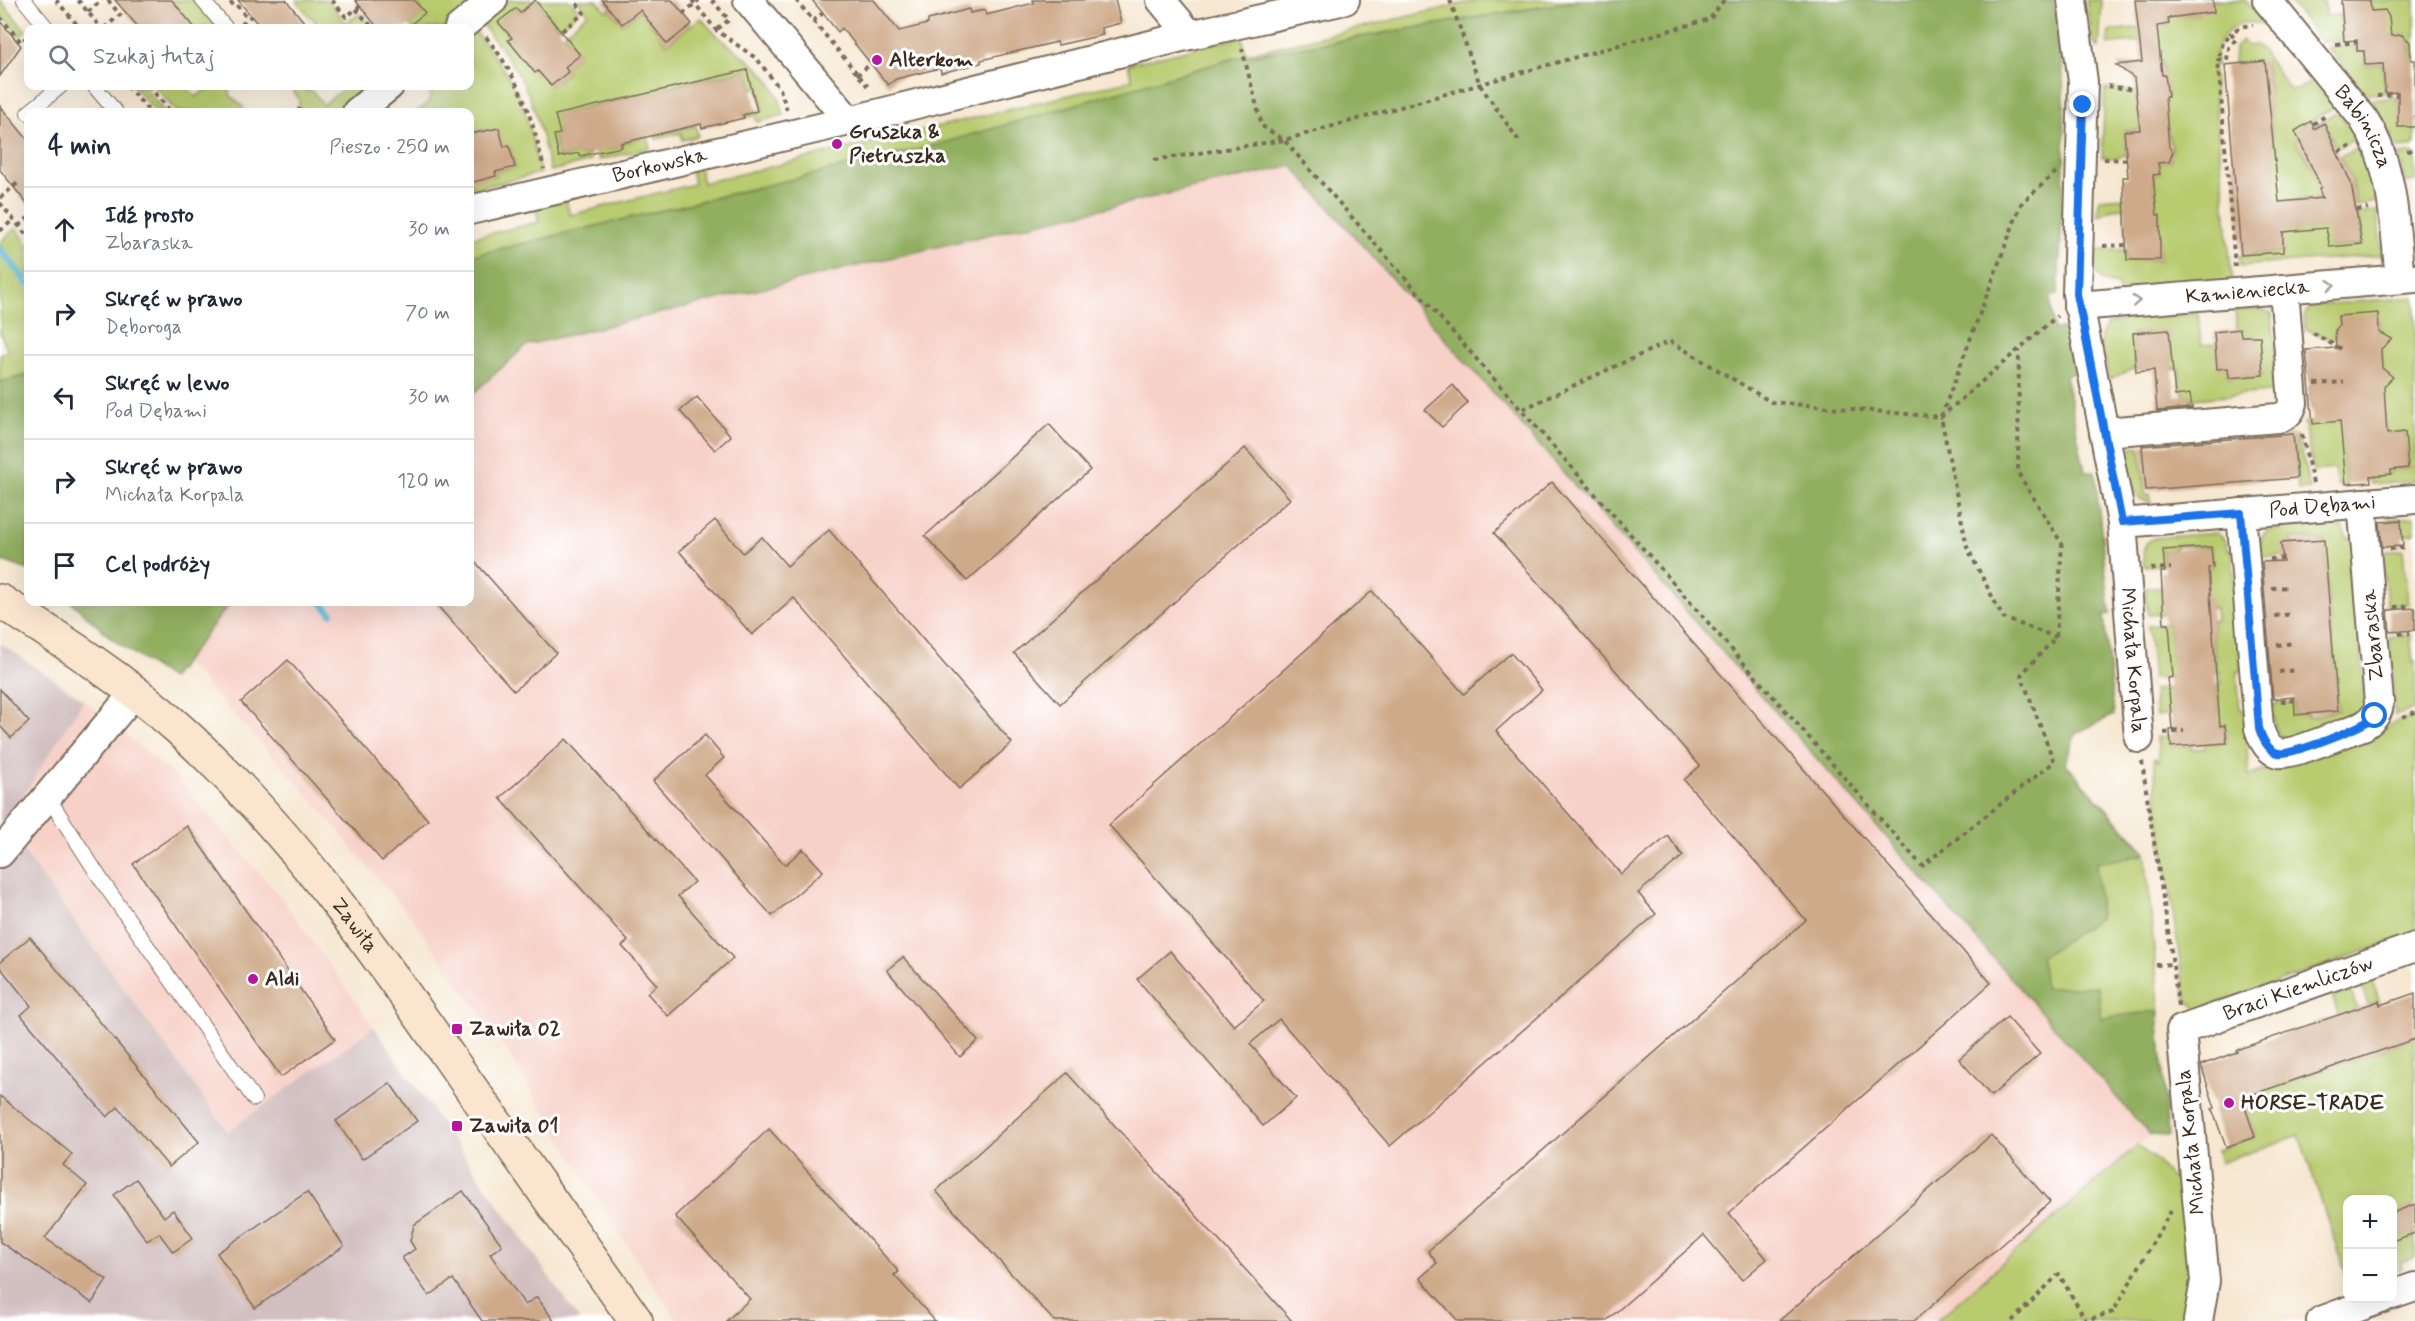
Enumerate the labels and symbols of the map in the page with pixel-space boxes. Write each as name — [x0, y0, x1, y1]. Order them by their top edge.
place label: Alterkom — [889, 46, 973, 74]
marker: Alterkom — [870, 53, 884, 67]
street label: Babinicza — [2328, 79, 2399, 172]
route end — [2069, 91, 2095, 117]
place label: Gruszka & Pietruszka — [849, 118, 946, 170]
marker: Gruszka & Pietruszka — [830, 137, 844, 151]
street label: Borkowska — [610, 141, 710, 190]
street label: Kamieniecka — [2184, 273, 2311, 311]
one-way arrow — [2326, 279, 2335, 292]
one-way arrow — [2132, 294, 2141, 307]
street label: Pod Dębami — [2268, 488, 2377, 525]
street label: Michała Korpala — [2113, 586, 2153, 734]
street label: Zbaraska — [2355, 587, 2391, 682]
route start — [2361, 702, 2387, 728]
street label: Zawiła — [324, 892, 385, 959]
street label: Braci Kiemliczów — [2219, 949, 2377, 1028]
place label: Aldi — [265, 965, 299, 993]
marker: Aldi — [246, 972, 260, 986]
place label: Zawiła 02 — [469, 1015, 561, 1043]
marker: Zawiła 02 — [450, 1022, 464, 1036]
street label: Michała Korpala — [2169, 1068, 2213, 1216]
place label: HORSE-TRADE — [2241, 1089, 2384, 1117]
marker: HORSE-TRADE — [2222, 1096, 2236, 1110]
place label: Zawiła 01 — [469, 1112, 559, 1140]
marker: Zawiła 01 — [450, 1119, 464, 1133]

